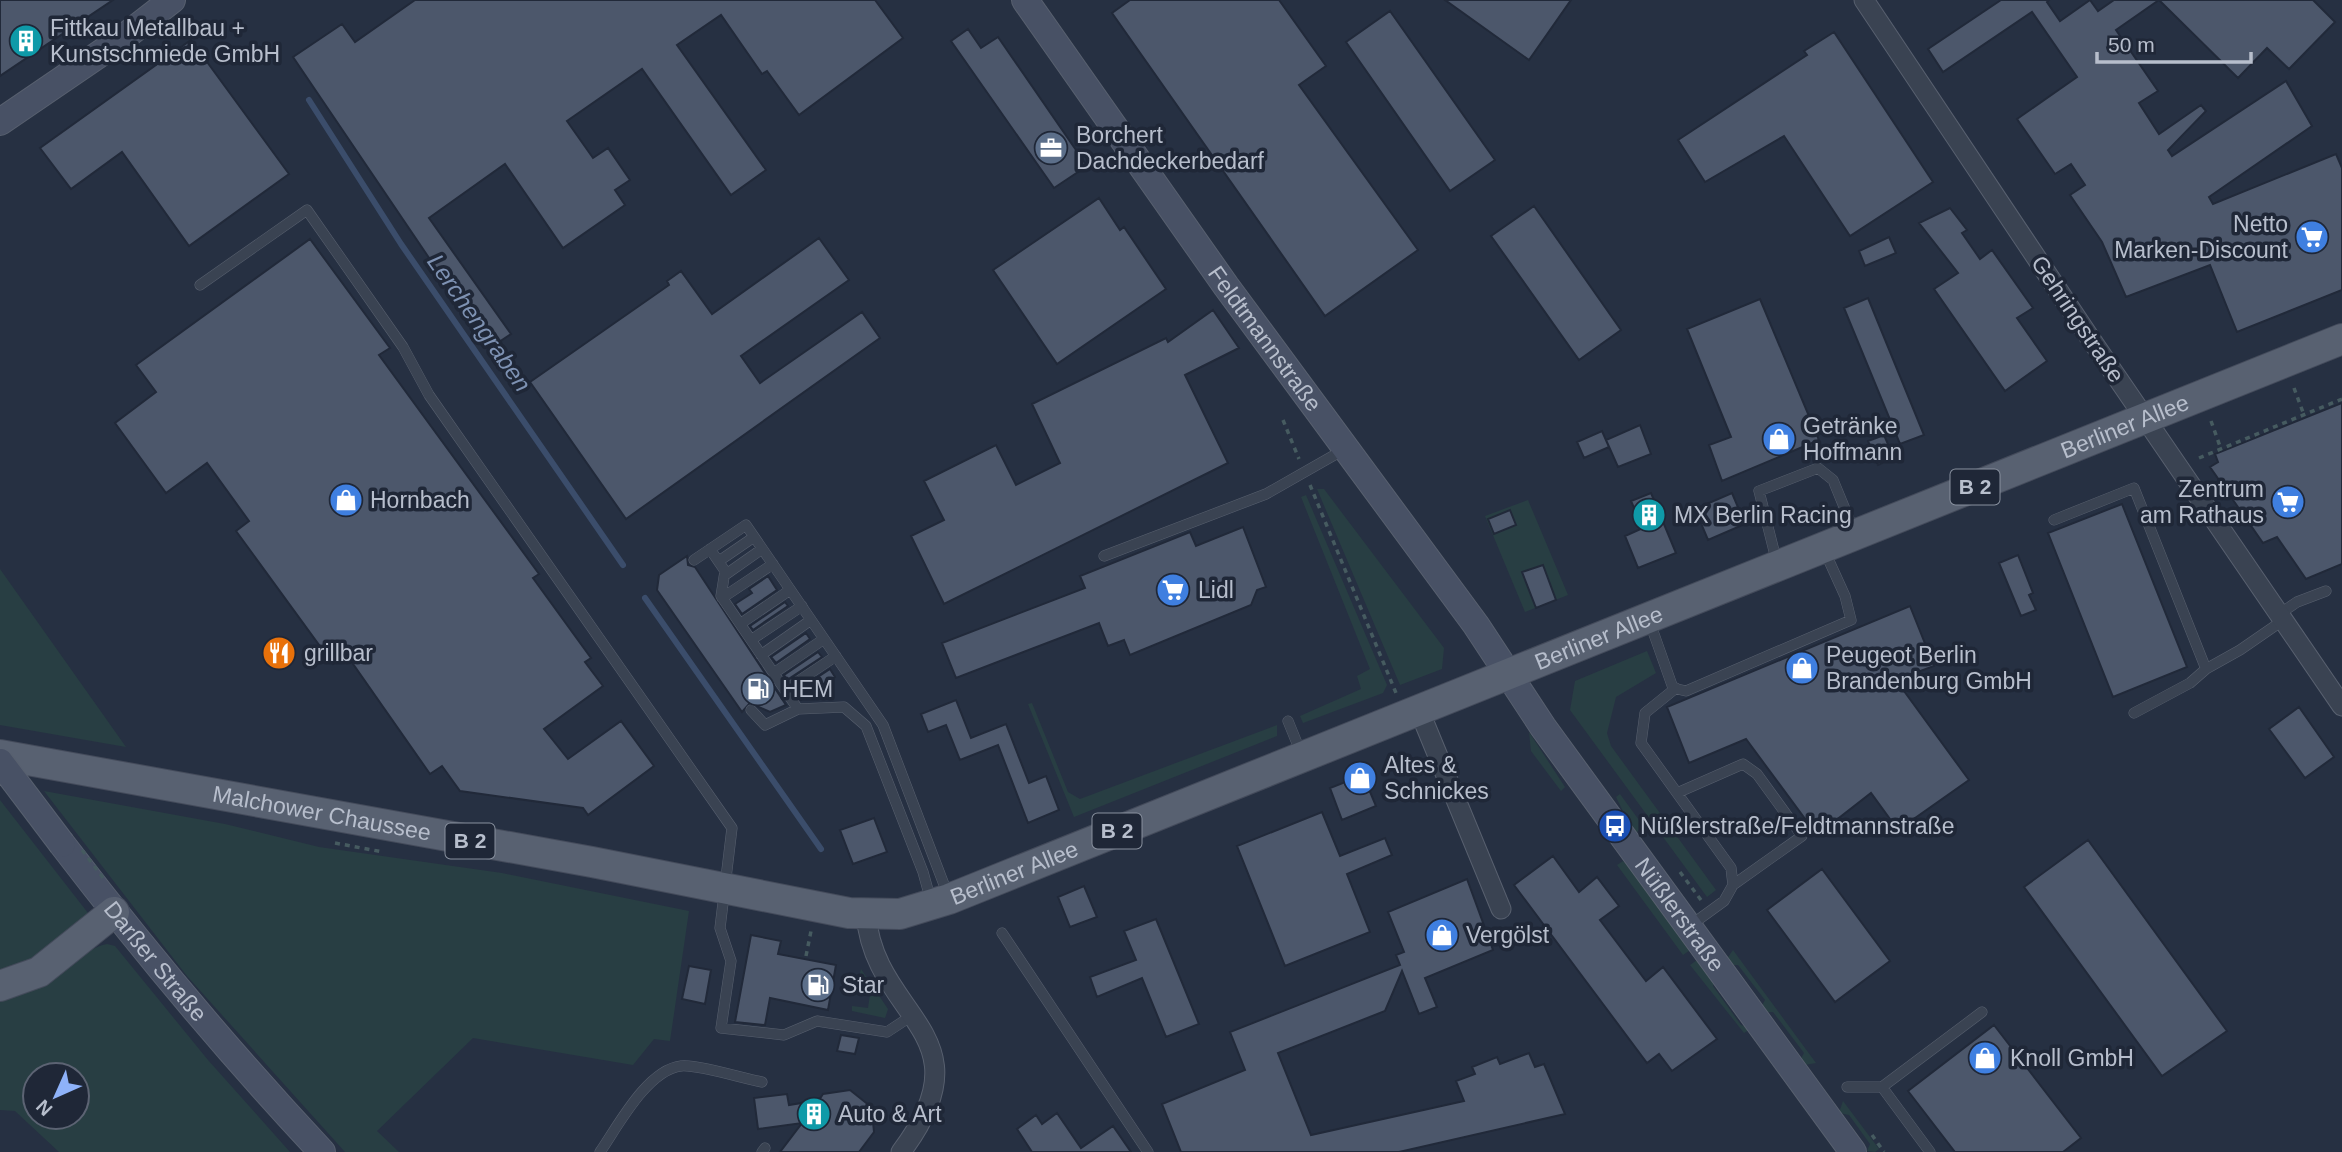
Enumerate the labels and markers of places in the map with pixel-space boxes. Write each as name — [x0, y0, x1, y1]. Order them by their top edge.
place label: Fittkau Metallbau + Kunstschmiede GmbH — [50, 15, 280, 67]
building icon: Fittkau Metallbau + Kunstschmiede GmbH — [7, 22, 45, 60]
place label: Borchert Dachdeckerbedarf — [1076, 122, 1265, 174]
office icon: Borchert Dachdeckerbedarf — [1032, 129, 1070, 167]
place label: Netto Marken-Discount — [2114, 211, 2289, 263]
supermarket icon: Netto Marken-Discount — [2293, 218, 2331, 256]
place label: Getränke Hoffmann — [1803, 413, 1902, 465]
shop icon: Getränke Hoffmann — [1760, 420, 1798, 458]
place label: Zentrum am Rathaus — [2140, 476, 2264, 528]
shop icon: Hornbach — [327, 481, 365, 519]
supermarket icon: Zentrum am Rathaus — [2269, 483, 2307, 521]
place label: Hornbach — [370, 487, 470, 513]
building icon: MX Berlin Racing — [1630, 496, 1668, 534]
place label: MX Berlin Racing — [1674, 502, 1852, 528]
supermarket icon: Lidl — [1154, 571, 1192, 609]
place label: Lidl — [1198, 577, 1234, 603]
restaurant icon: grillbar — [260, 634, 298, 672]
place label: grillbar — [304, 640, 373, 666]
place label: Peugeot Berlin Brandenburg GmbH — [1826, 642, 2032, 694]
shop icon: Peugeot Berlin Brandenburg GmbH — [1783, 649, 1821, 687]
fuel station icon: HEM — [739, 670, 777, 708]
place label: HEM — [782, 676, 833, 702]
place label: Altes & Schnickes — [1384, 752, 1489, 804]
shop icon: Altes & Schnickes — [1341, 759, 1379, 797]
bus stop icon: Nüßlerstraße/Feldtmannstraße — [1596, 807, 1634, 845]
place label: Nüßlerstraße/Feldtmannstraße — [1640, 813, 1954, 839]
shop icon: Vergölst — [1423, 916, 1461, 954]
place label: Vergölst — [1466, 922, 1550, 948]
fuel station icon: Star — [799, 966, 837, 1004]
place label: Star — [842, 972, 885, 998]
shop icon: Knoll GmbH — [1966, 1039, 2004, 1077]
place label: Knoll GmbH — [2010, 1045, 2134, 1071]
building icon: Auto & Art — [795, 1095, 833, 1133]
place label: Auto & Art — [838, 1101, 942, 1127]

